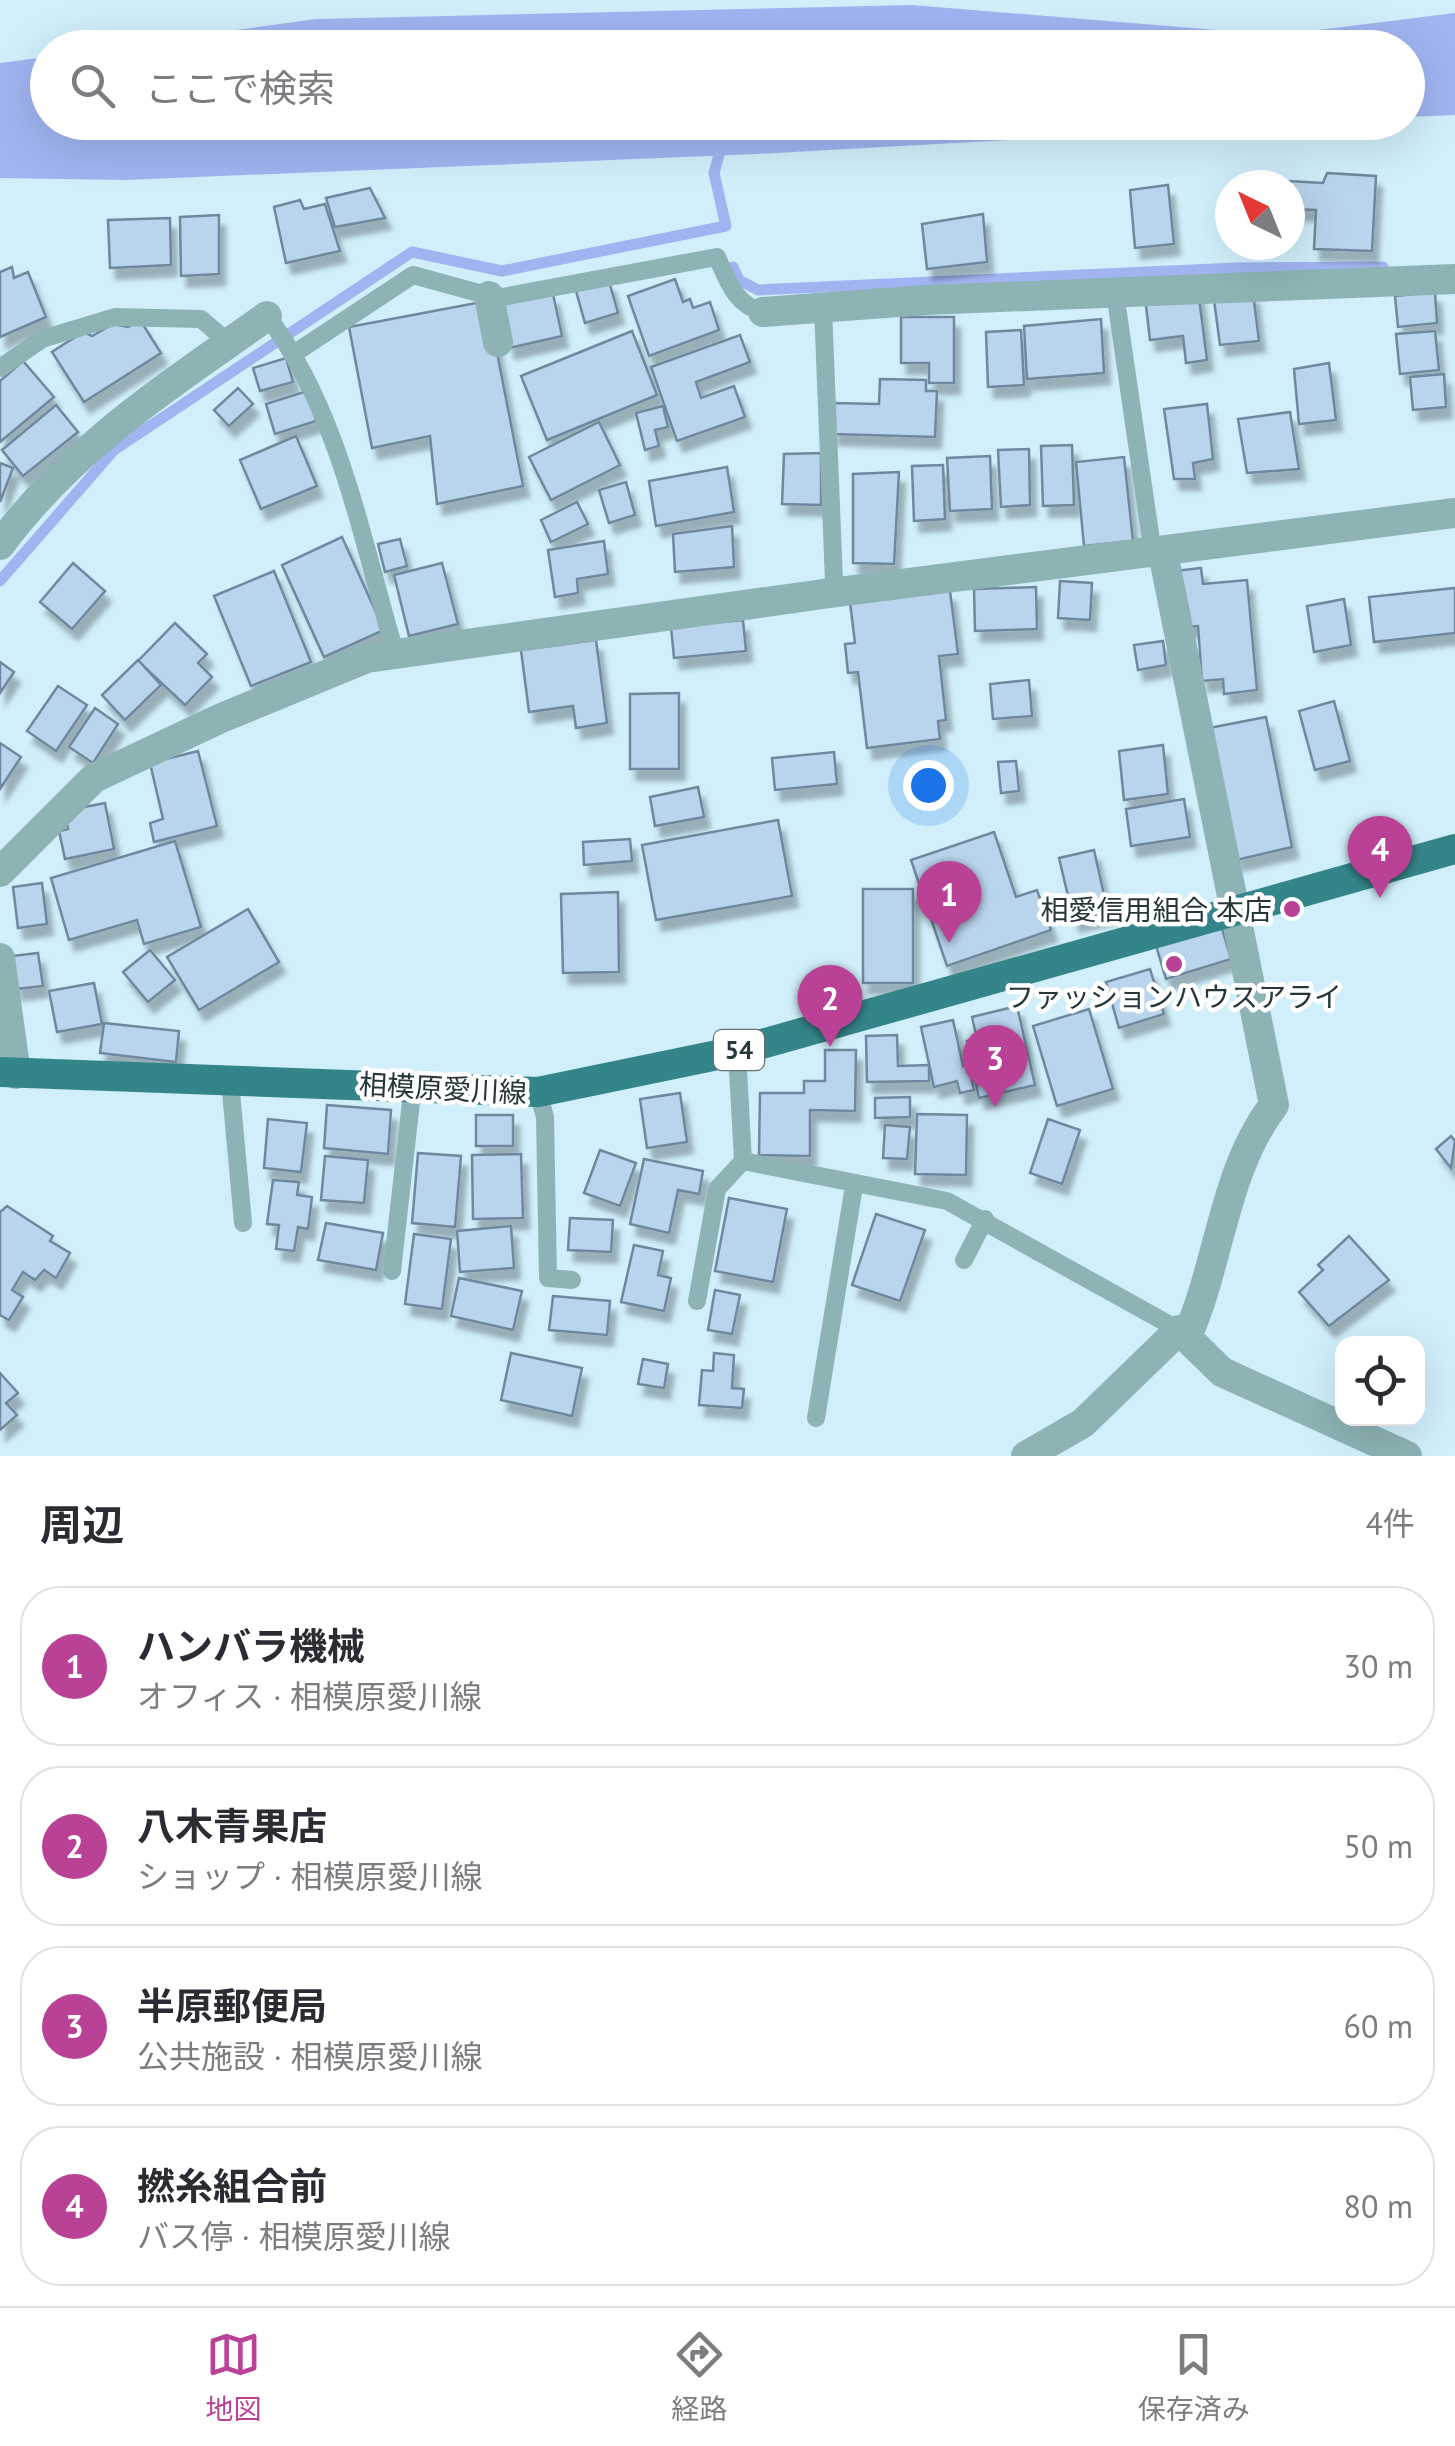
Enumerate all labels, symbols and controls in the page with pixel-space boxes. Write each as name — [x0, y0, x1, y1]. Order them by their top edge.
search box — [30, 30, 1425, 140]
icon: search — [65, 58, 120, 113]
text: ここで検索 — [145, 63, 335, 112]
north arrow — [1215, 170, 1305, 260]
your location — [903, 760, 954, 811]
pin: 4 — [1348, 816, 1412, 898]
pin: 1 — [916, 860, 982, 943]
place label: 相愛信用組合 本店 — [1041, 891, 1272, 928]
marker: 相愛信用組合 本店 — [1281, 898, 1303, 920]
marker: ファッションハウスアライ — [1163, 953, 1185, 975]
pin: 2 — [798, 964, 862, 1047]
place label: ファッションハウスアライ — [1006, 978, 1342, 1015]
pin: 3 — [962, 1024, 1028, 1107]
road number: 54 — [714, 1030, 764, 1070]
street label: 相模原愛川線 — [358, 1065, 528, 1111]
map controls — [1335, 1336, 1425, 1426]
button: locate — [1335, 1336, 1425, 1426]
text: 周辺 — [40, 1497, 124, 1552]
text: 4件 — [1366, 1502, 1415, 1544]
text: ハンバラ機械 — [137, 1621, 365, 1670]
text: 1 — [65, 1645, 84, 1687]
text: 30 m — [1344, 1645, 1413, 1687]
text: オフィス · 相模原愛川線 — [137, 1675, 482, 1717]
text: 八木青果店 — [137, 1801, 327, 1850]
text: 2 — [65, 1825, 84, 1867]
text: 50 m — [1344, 1825, 1413, 1867]
text: ショップ · 相模原愛川線 — [137, 1855, 483, 1897]
text: 半原郵便局 — [137, 1981, 327, 2030]
text: 3 — [65, 2005, 84, 2047]
text: 60 m — [1344, 2005, 1413, 2047]
text: 公共施設 · 相模原愛川線 — [137, 2035, 483, 2077]
text: 撚糸組合前 — [137, 2161, 327, 2210]
text: 4 — [65, 2185, 84, 2227]
text: 80 m — [1344, 2185, 1413, 2227]
text: バス停 · 相模原愛川線 — [137, 2215, 451, 2257]
tab: 地図 — [205, 2327, 261, 2427]
tab: 経路 — [671, 2327, 728, 2427]
tab: 保存済み — [1138, 2327, 1250, 2427]

